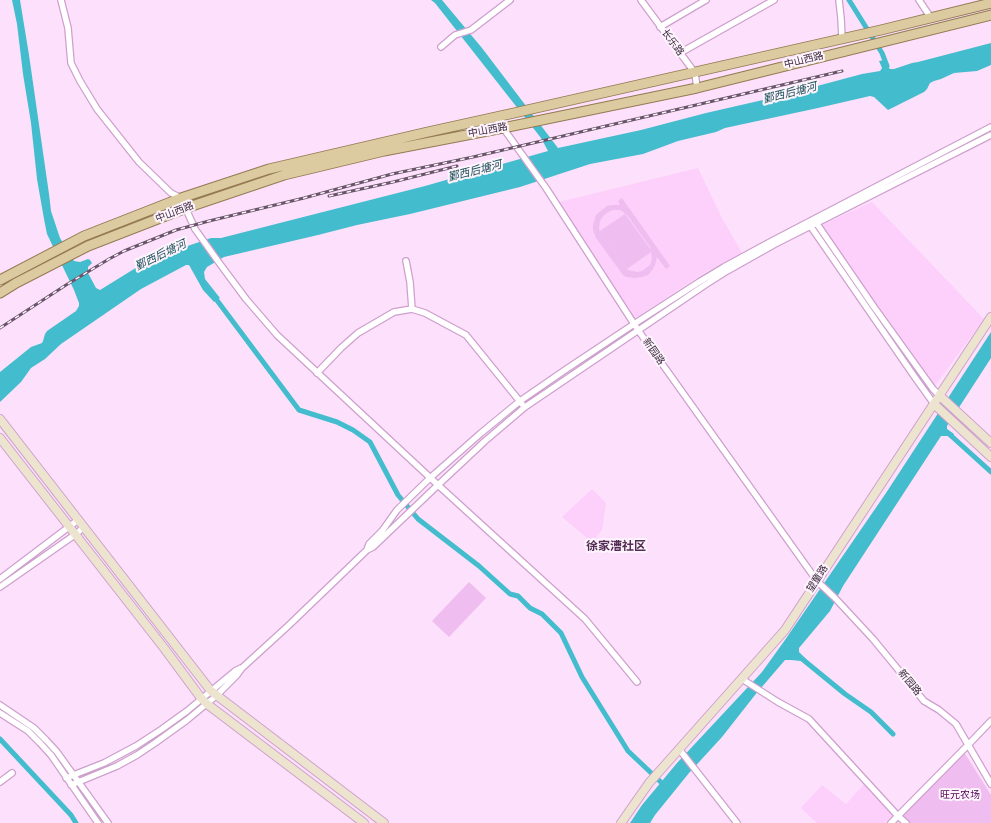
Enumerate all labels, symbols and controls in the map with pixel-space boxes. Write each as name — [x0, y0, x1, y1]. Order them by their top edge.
street label: 长乐路 — [658, 27, 686, 59]
street label: 中山西路 — [783, 50, 825, 72]
water label: 鄞西后塘河 — [762, 81, 818, 107]
street label: 中山西路 — [467, 121, 509, 141]
water label: 鄞西后塘河 — [447, 159, 503, 185]
street label: 中山西路 — [154, 200, 196, 226]
water label: 鄞西后塘河 — [133, 238, 189, 274]
street label: 新园路 — [639, 336, 667, 368]
district label: 徐家漕社区 — [586, 540, 646, 554]
street label: 望童路 — [805, 563, 831, 595]
street label: 新园路 — [895, 668, 923, 698]
park label: 旺元农场 — [940, 790, 980, 802]

